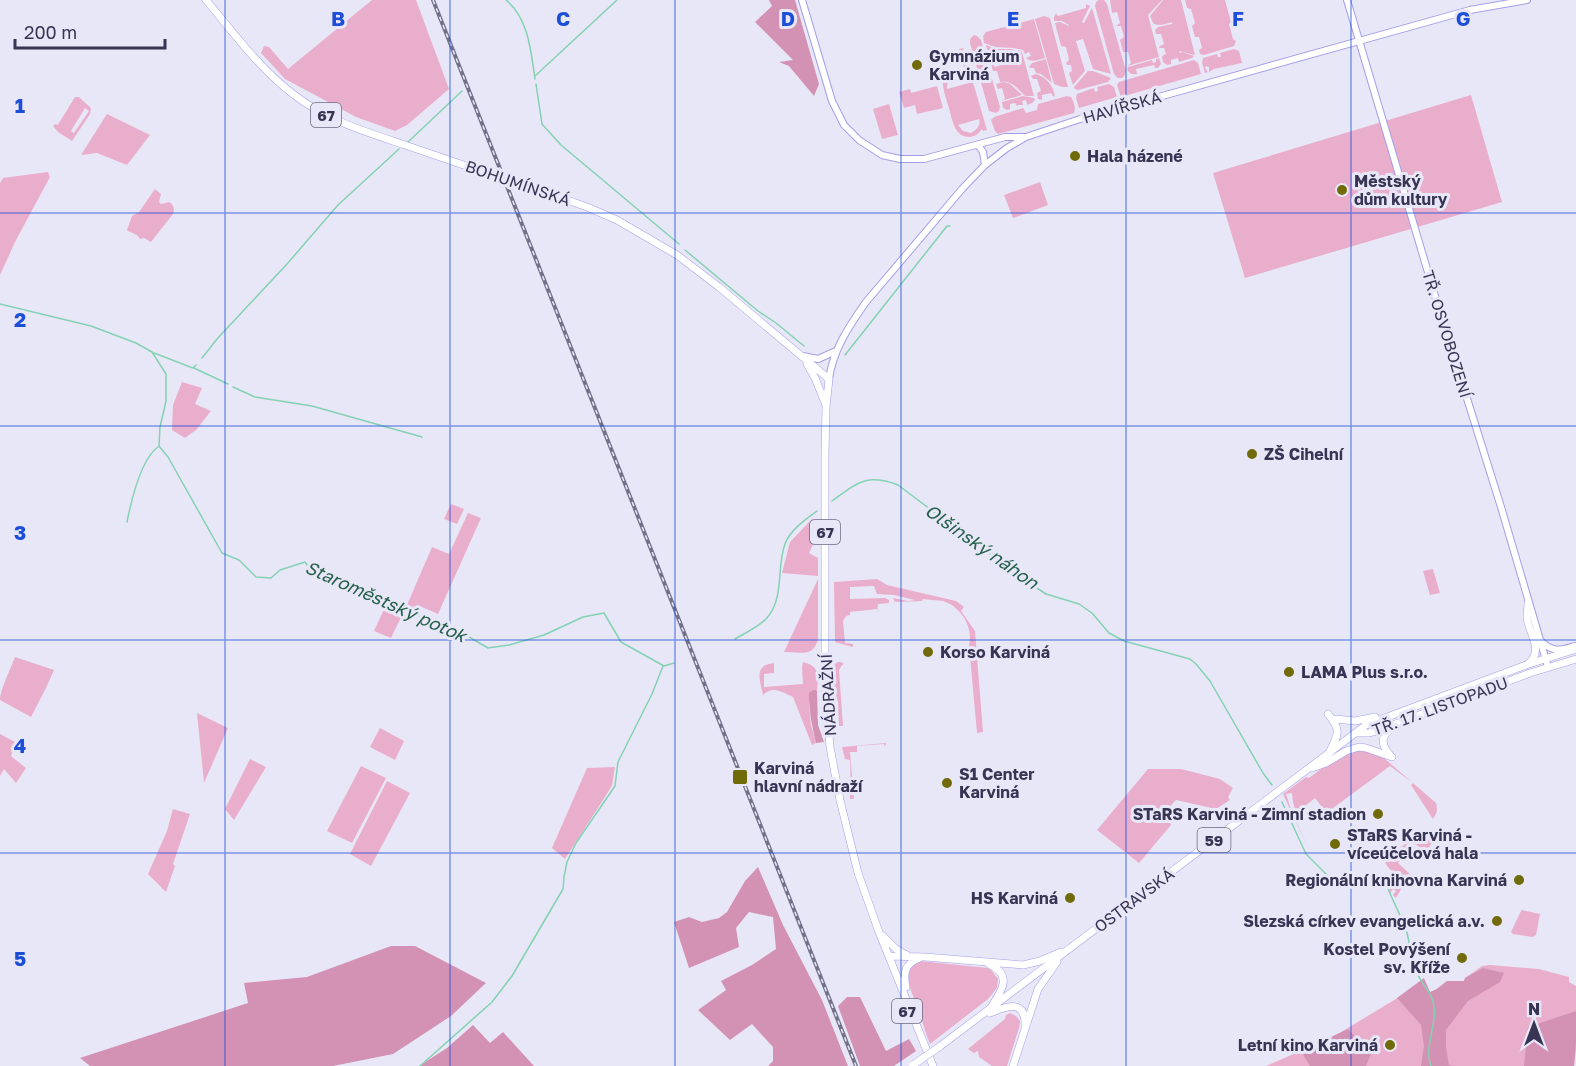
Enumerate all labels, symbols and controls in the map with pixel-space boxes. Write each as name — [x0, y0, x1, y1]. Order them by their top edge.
text: B — [331, 6, 345, 30]
text: C — [556, 6, 570, 30]
text: D — [781, 6, 795, 30]
text: E — [1007, 6, 1019, 30]
text: F — [1232, 6, 1244, 30]
text: G — [1456, 6, 1470, 30]
scale bar — [15, 12, 165, 50]
text: 200 m — [24, 21, 77, 43]
place label: Gymnázium Karviná — [929, 46, 1019, 84]
marker: Gymnázium Karviná — [910, 58, 924, 72]
street label: HAVÍŘSKÁ — [1081, 86, 1164, 128]
text: 1 — [15, 93, 25, 117]
road number: 67 — [311, 103, 341, 127]
place label: Hala házené — [1087, 146, 1183, 166]
marker: Hala házené — [1068, 149, 1082, 163]
street label: BOHUMÍNSKÁ — [463, 156, 573, 210]
place label: Městský dům kultury — [1354, 171, 1448, 209]
marker: Městský dům kultury — [1335, 183, 1349, 197]
street label: TŘ. OSVOBOZENÍ — [1418, 268, 1476, 401]
text: 2 — [14, 307, 26, 331]
place label: ZŠ Cihelní — [1264, 444, 1345, 464]
marker: ZŠ Cihelní — [1245, 447, 1259, 461]
water label: Olšinský náhon — [921, 499, 1044, 594]
text: 3 — [14, 520, 26, 544]
road number: 67 — [810, 520, 840, 544]
water label: Staroměstský potok — [302, 556, 472, 647]
place label: Korso Karviná — [940, 642, 1050, 662]
marker: Korso Karviná — [921, 645, 935, 659]
street label: NÁDRAŽNÍ — [816, 652, 840, 737]
place label: LAMA Plus s.r.o. — [1301, 662, 1428, 682]
marker: LAMA Plus s.r.o. — [1282, 665, 1296, 679]
street label: TŘ. 17. LISTOPADU — [1369, 672, 1511, 740]
text: 4 — [14, 733, 26, 757]
place label: Karviná hlavní nádraží — [754, 758, 864, 796]
place label: S1 Center Karviná — [959, 764, 1035, 802]
marker: Karviná hlavní nádraží — [731, 768, 749, 786]
marker: S1 Center Karviná — [940, 776, 954, 790]
place label: STaRS Karviná - Zimní stadion — [1133, 804, 1366, 824]
marker: STaRS Karviná - Zimní stadion — [1371, 807, 1385, 821]
place label: STaRS Karviná - víceúčelová hala — [1347, 825, 1478, 863]
road number: 59 — [1198, 828, 1230, 852]
marker: STaRS Karviná - víceúčelová hala — [1328, 837, 1342, 851]
street label: OSTRAVSKÁ — [1090, 863, 1178, 937]
place label: Regionální knihovna Karviná — [1285, 870, 1507, 890]
marker: Regionální knihovna Karviná — [1512, 873, 1526, 887]
place label: HS Karviná — [971, 888, 1058, 908]
marker: HS Karviná — [1063, 891, 1077, 905]
place label: Slezská církev evangelická a.v. — [1243, 911, 1485, 931]
marker: Slezská církev evangelická a.v. — [1490, 914, 1504, 928]
place label: Kostel Povýšení sv. Kříže — [1323, 939, 1452, 977]
text: 5 — [14, 946, 26, 970]
marker: Kostel Povýšení sv. Kříže — [1455, 951, 1469, 965]
north arrow — [1504, 994, 1564, 1054]
road number: 67 — [892, 999, 922, 1023]
text: N — [1528, 999, 1540, 1019]
place label: Letní kino Karviná — [1238, 1035, 1378, 1055]
marker: Letní kino Karviná — [1383, 1038, 1397, 1052]

